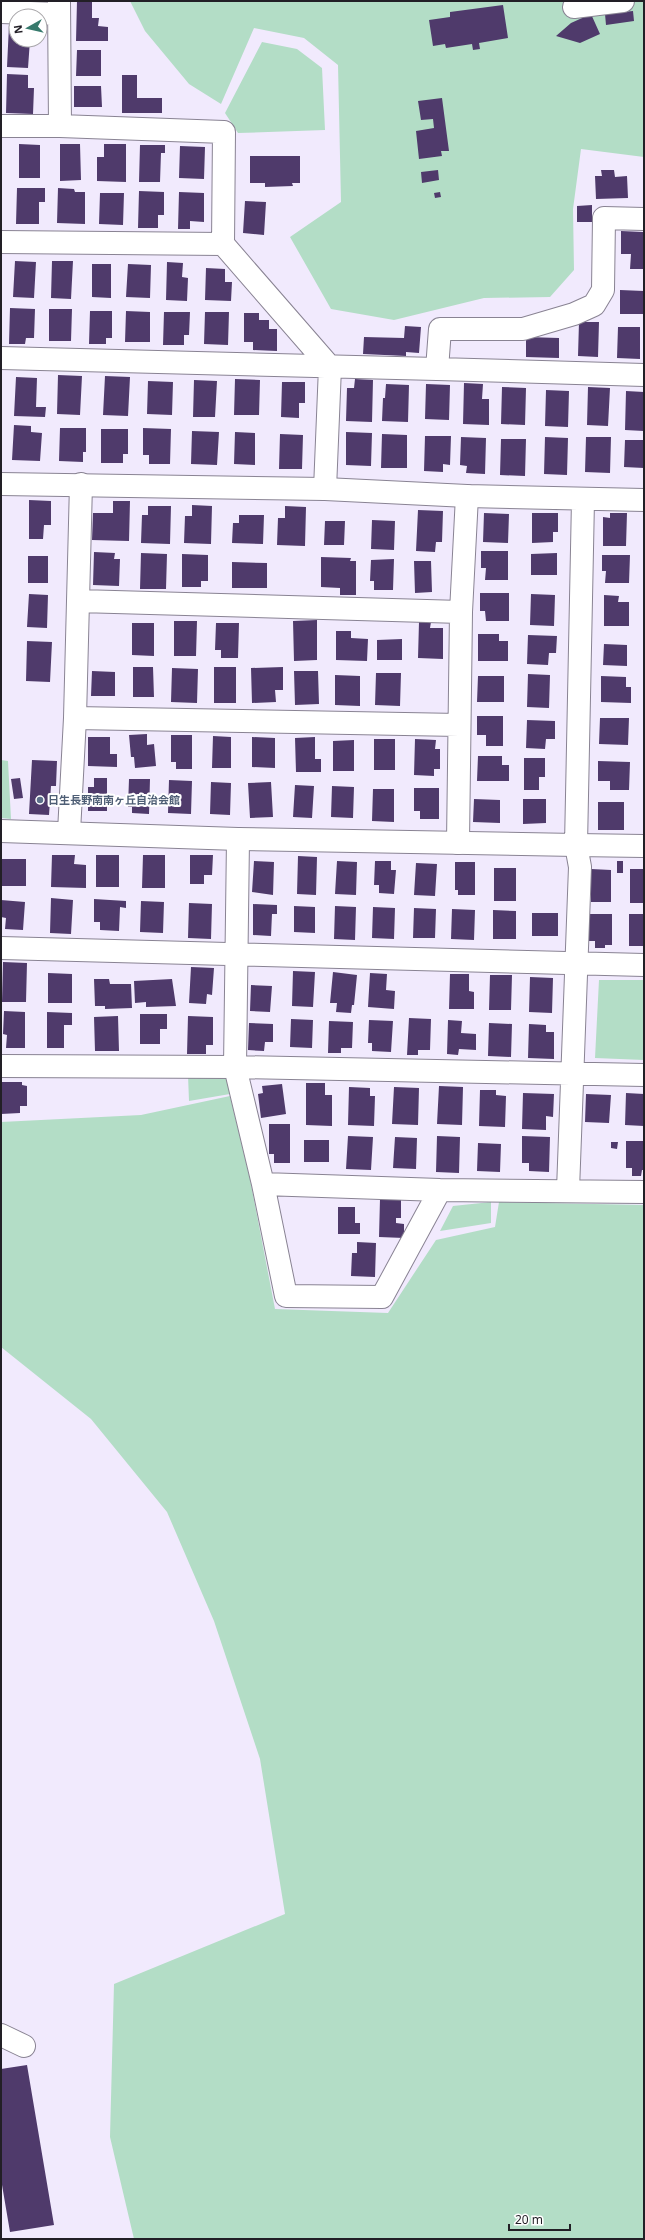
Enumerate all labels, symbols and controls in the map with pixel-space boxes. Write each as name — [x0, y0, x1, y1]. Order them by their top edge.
north arrow — [8, 8, 48, 48]
text: N — [10, 24, 26, 35]
place label: 日生長野南南ヶ丘自治会館 — [48, 792, 180, 807]
marker: 日生長野南南ヶ丘自治会館 — [35, 795, 45, 805]
scale bar — [509, 2206, 570, 2232]
text: 20 m — [515, 2211, 543, 2228]

